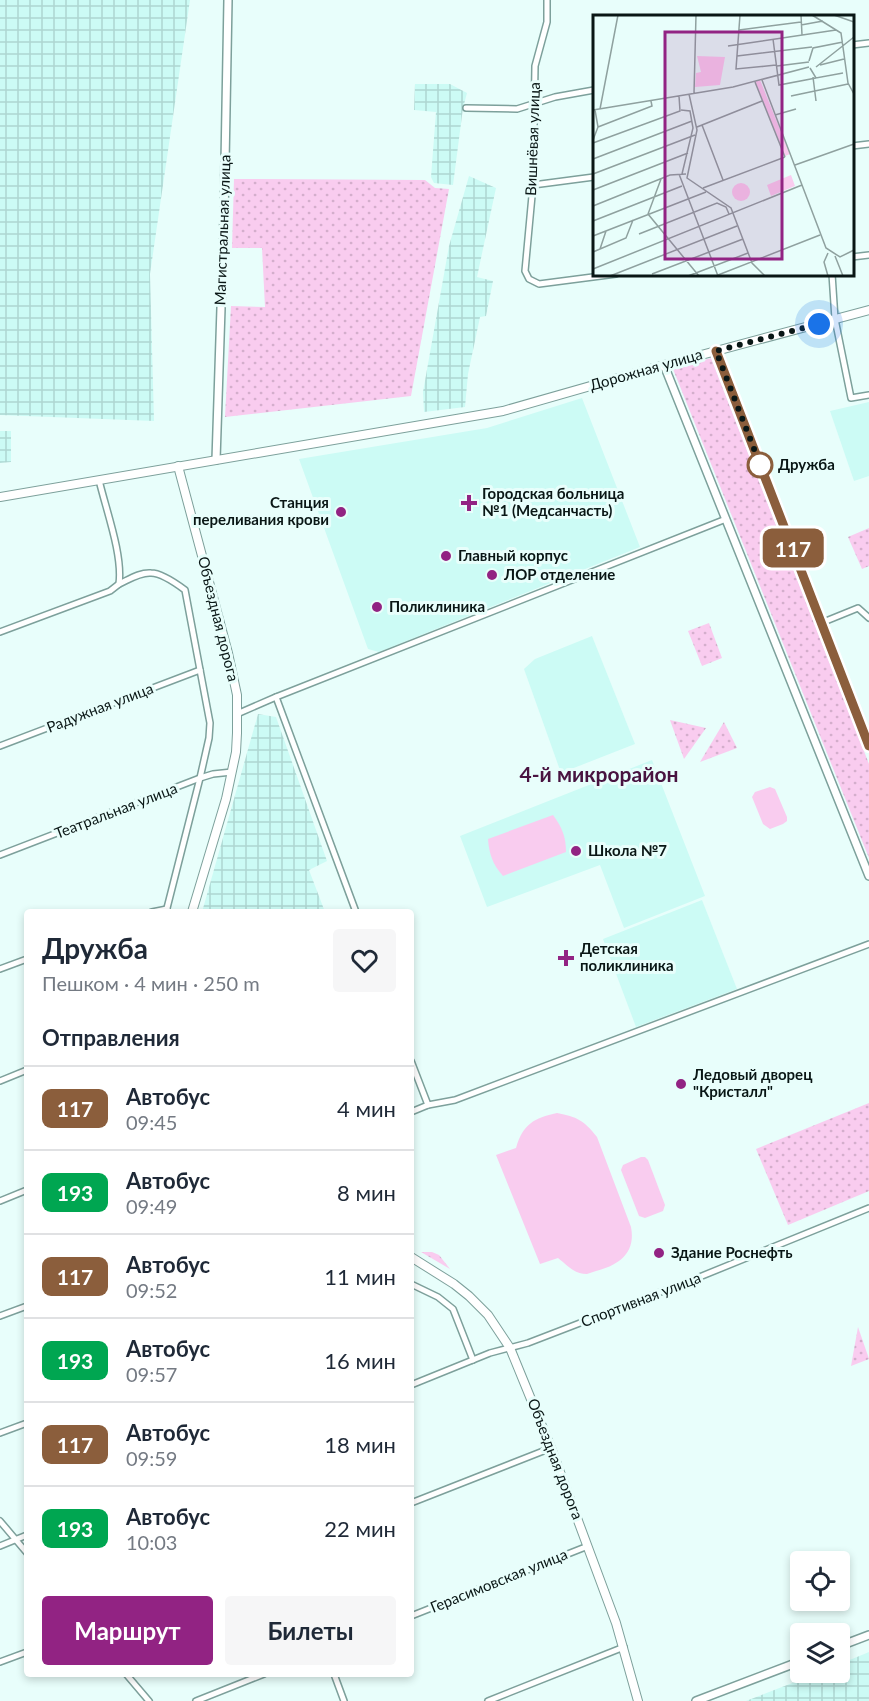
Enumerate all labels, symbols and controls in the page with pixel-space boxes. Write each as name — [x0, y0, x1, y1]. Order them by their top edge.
inset map — [593, 15, 854, 276]
street label: Вишнёвая улица — [521, 82, 543, 196]
street label: Магистральная улица — [210, 154, 234, 306]
your location — [804, 309, 834, 339]
street label: Дорожная улица — [587, 344, 704, 394]
marker: Дружба — [747, 452, 773, 478]
place label: Дружба — [778, 455, 835, 473]
place label: Городская больница №1 (Медсанчасть) — [482, 484, 624, 519]
place label: Станция переливания крови — [193, 493, 329, 528]
marker: Городская больница №1 (Медсанчасть) — [460, 494, 478, 512]
marker: Станция переливания крови — [334, 505, 348, 519]
line badge: 117 — [758, 528, 828, 568]
text: 117 — [775, 536, 811, 561]
place label: Главный корпус — [458, 546, 568, 564]
marker: Главный корпус — [439, 549, 453, 563]
street label: Объездная дорога — [195, 554, 243, 683]
place label: ЛОР отделение — [503, 565, 615, 583]
marker: ЛОР отделение — [485, 568, 499, 582]
place label: Поликлиника — [389, 597, 485, 615]
marker: Поликлиника — [370, 600, 384, 614]
street label: Радужная улица — [44, 678, 156, 736]
district label: 4-й микрорайон — [520, 761, 678, 786]
street label: Театральная улица — [52, 778, 179, 842]
place label: Школа №7 — [588, 841, 667, 859]
marker: Школа №7 — [569, 844, 583, 858]
button: heart — [333, 929, 396, 992]
text: Дружба — [42, 931, 148, 965]
place label: Детская поликлиника — [580, 939, 674, 974]
marker: Детская поликлиника — [557, 949, 575, 967]
text: Пешком · 4 мин · 250 m — [42, 971, 260, 995]
text: Отправления — [42, 1024, 180, 1051]
place label: Ледовый дворец "Кристалл" — [692, 1065, 813, 1100]
marker: Ледовый дворец "Кристалл" — [674, 1077, 688, 1091]
text: Автобус — [126, 1083, 210, 1110]
text: 4 мин — [337, 1095, 396, 1122]
text: 117 — [57, 1096, 93, 1121]
text: 09:45 — [126, 1110, 177, 1134]
text: Автобус — [126, 1167, 210, 1194]
text: 8 мин — [337, 1179, 396, 1206]
text: 193 — [57, 1180, 93, 1205]
text: 09:49 — [126, 1194, 177, 1218]
place label: Здание Роснефть — [671, 1243, 792, 1261]
marker: Здание Роснефть — [652, 1246, 666, 1260]
text: Автобус — [126, 1251, 210, 1278]
text: 11 мин — [324, 1263, 396, 1290]
text: 117 — [57, 1264, 93, 1289]
street label: Спортивная улица — [578, 1268, 703, 1330]
text: 09:52 — [126, 1278, 177, 1302]
text: Автобус — [126, 1335, 210, 1362]
text: 16 мин — [324, 1347, 396, 1374]
text: 193 — [57, 1348, 93, 1373]
text: 09:57 — [126, 1362, 177, 1386]
street label: Объездная дорога — [525, 1396, 587, 1522]
text: Автобус — [126, 1419, 210, 1446]
text: 18 мин — [324, 1431, 396, 1458]
text: 117 — [57, 1432, 93, 1457]
text: 09:59 — [126, 1446, 177, 1470]
text: Автобус — [126, 1503, 210, 1530]
text: 22 мин — [324, 1515, 396, 1542]
text: 193 — [57, 1516, 93, 1541]
text: 10:03 — [126, 1530, 177, 1554]
street label: Герасимовская улица — [427, 1544, 570, 1616]
map controls — [790, 1551, 850, 1683]
button: locate — [790, 1551, 850, 1611]
button: Маршрут — [42, 1596, 213, 1665]
button: Билеты — [225, 1596, 396, 1665]
button: layers — [790, 1623, 850, 1683]

